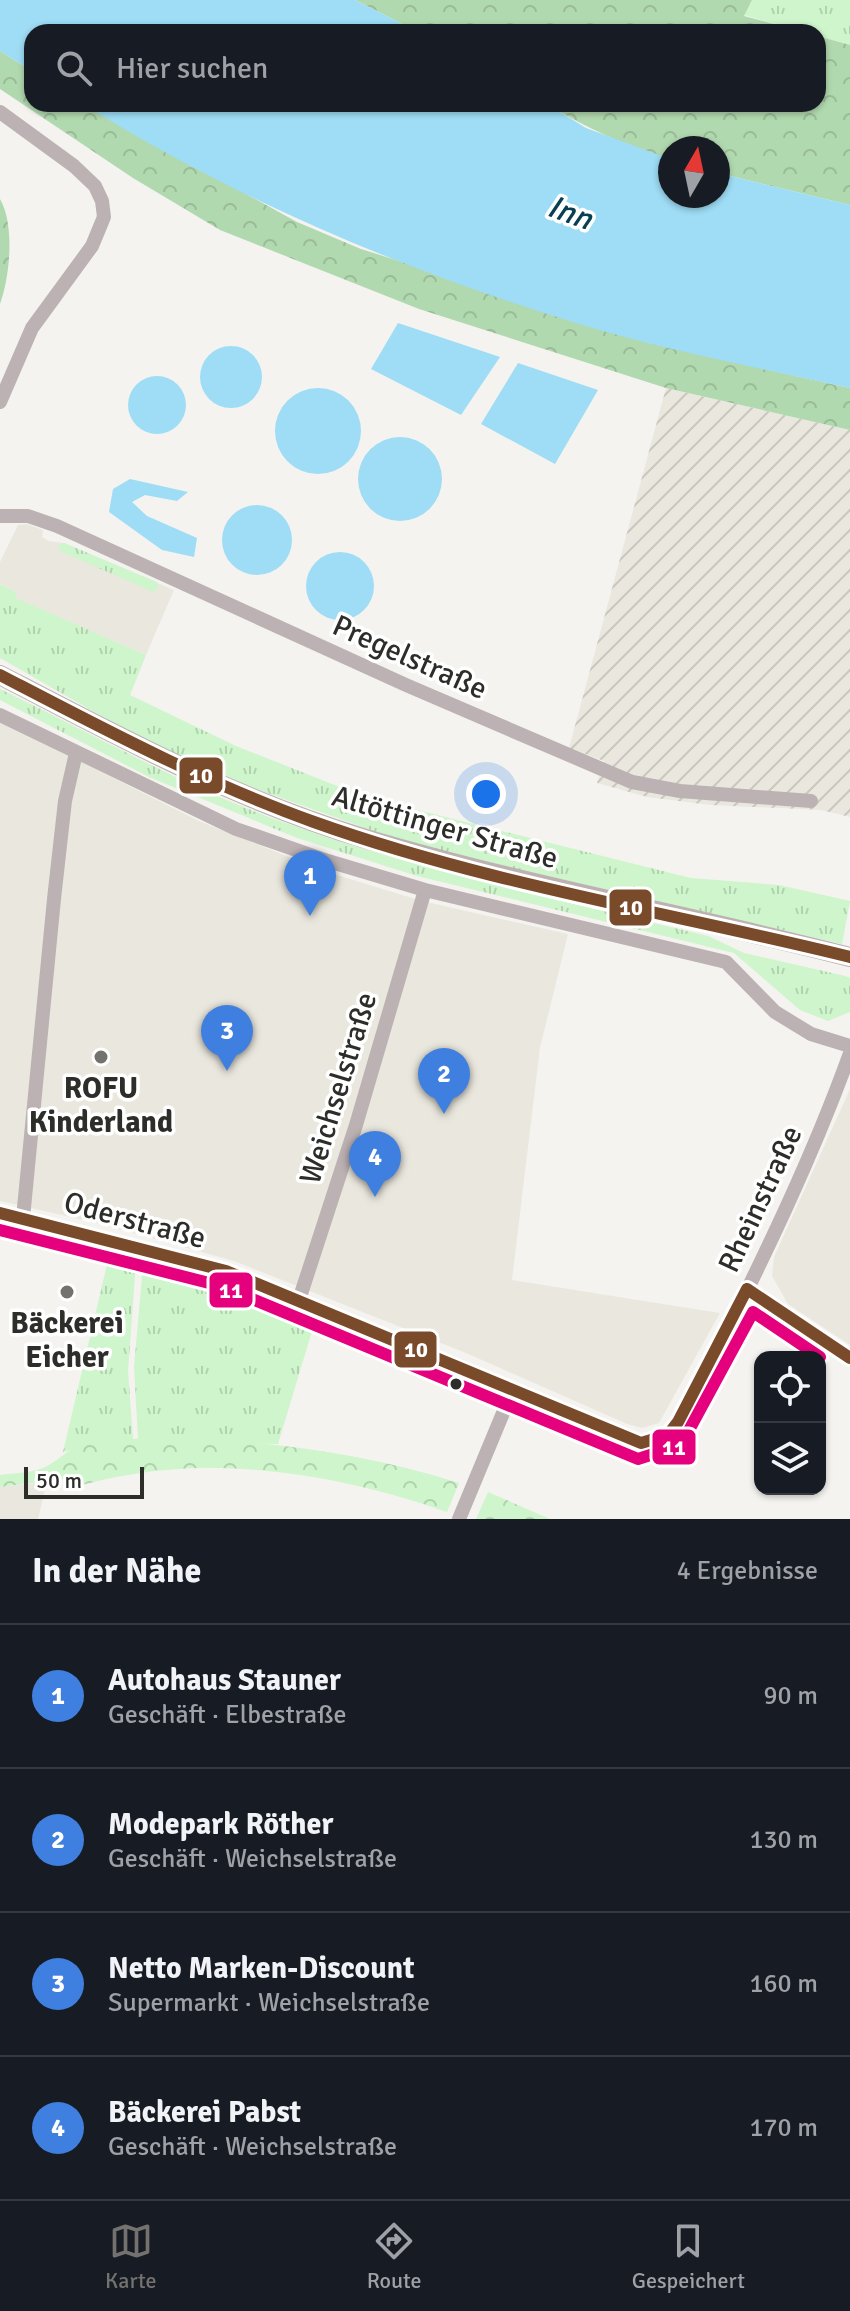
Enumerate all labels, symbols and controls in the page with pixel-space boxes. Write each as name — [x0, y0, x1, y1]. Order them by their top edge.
search box — [24, 24, 826, 112]
icon: search — [52, 46, 96, 90]
text: Hier suchen — [116, 50, 268, 87]
north arrow — [658, 136, 730, 208]
water label: Inn — [542, 187, 599, 239]
street label: Pregelstraße — [327, 607, 493, 708]
line badge: 10 — [178, 756, 224, 795]
text: 10 — [189, 762, 213, 789]
your location — [466, 774, 506, 814]
street label: Altöttinger Straße — [328, 778, 562, 877]
pin: 1 — [284, 850, 336, 916]
line badge: 10 — [608, 888, 653, 927]
text: 10 — [619, 894, 643, 921]
street label: Weichselstraße — [292, 988, 385, 1188]
pin: 3 — [201, 1005, 253, 1071]
marker: ROFU Kinderland — [92, 1048, 110, 1066]
pin: 2 — [418, 1048, 470, 1114]
place label: ROFU Kinderland — [29, 1070, 173, 1141]
street label: Rheinstraße — [710, 1120, 810, 1278]
pin: 4 — [349, 1131, 401, 1197]
street label: Oderstraße — [60, 1184, 210, 1257]
line badge: 11 — [208, 1271, 254, 1309]
text: 11 — [219, 1277, 243, 1304]
marker: Bäckerei Eicher — [58, 1283, 76, 1301]
place label: Bäckerei Eicher — [10, 1305, 124, 1376]
line badge: 10 — [393, 1330, 438, 1369]
text: 10 — [404, 1336, 428, 1363]
map controls — [754, 1351, 826, 1495]
button: locate — [754, 1351, 826, 1423]
unlabelled marker — [448, 1376, 464, 1392]
button: layers — [754, 1423, 826, 1495]
line badge: 11 — [651, 1428, 697, 1466]
text: 11 — [662, 1434, 686, 1461]
scale bar — [24, 1463, 144, 1499]
text: 50 m — [36, 1467, 82, 1494]
text: In der Nähe — [32, 1550, 201, 1592]
text: 4 Ergebnisse — [677, 1555, 818, 1587]
text: Autohaus Stauner — [108, 1662, 341, 1699]
text: 1 — [51, 1680, 65, 1712]
text: 90 m — [763, 1680, 818, 1712]
text: Geschäft · Elbestraße — [108, 1699, 346, 1731]
text: Modepark Röther — [108, 1806, 333, 1843]
text: 2 — [51, 1824, 65, 1856]
text: 130 m — [749, 1824, 818, 1856]
text: Geschäft · Weichselstraße — [108, 1843, 397, 1875]
text: Netto Marken-Discount — [108, 1950, 414, 1987]
text: 3 — [51, 1968, 65, 2000]
text: 160 m — [749, 1968, 818, 2000]
text: Supermarkt · Weichselstraße — [108, 1987, 430, 2019]
text: Bäckerei Pabst — [108, 2094, 301, 2131]
text: 4 — [51, 2112, 65, 2144]
text: 170 m — [749, 2112, 818, 2144]
text: Geschäft · Weichselstraße — [108, 2131, 397, 2163]
tab: Karte — [105, 2219, 156, 2294]
tab: Route — [367, 2219, 422, 2294]
tab: Gespeichert — [632, 2219, 745, 2294]

